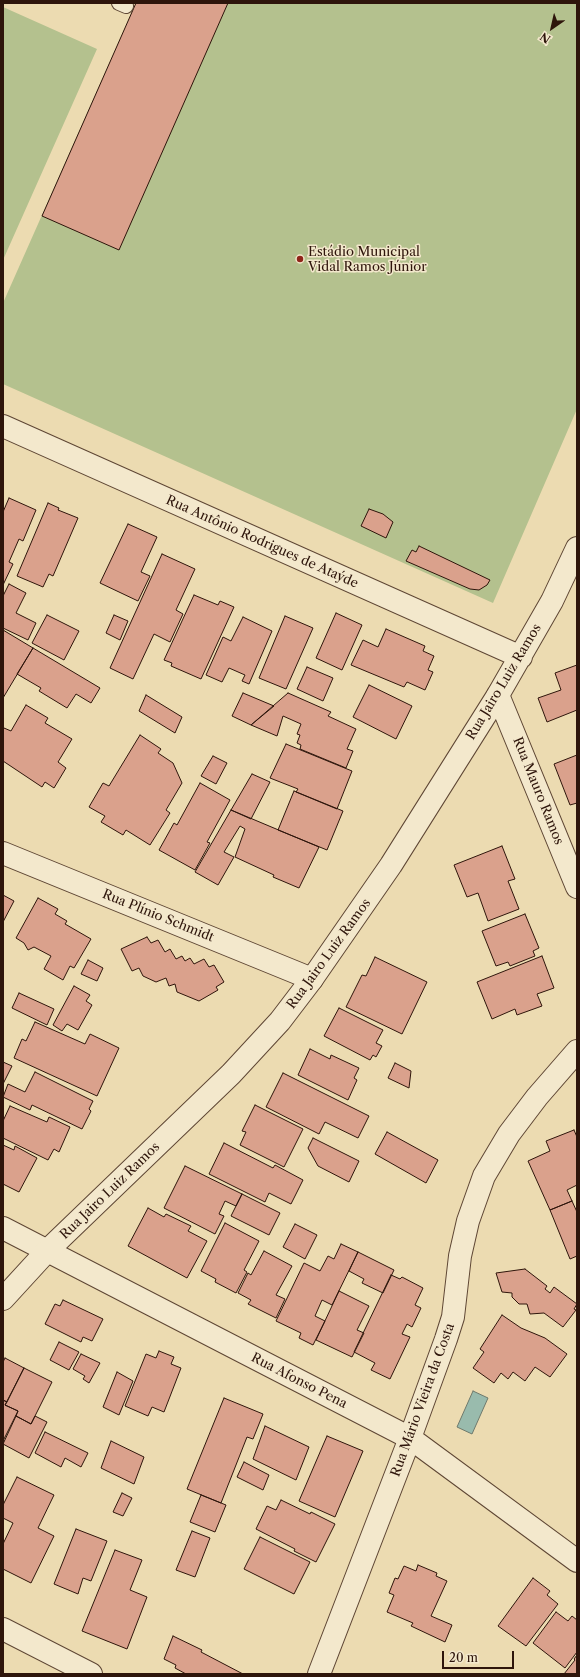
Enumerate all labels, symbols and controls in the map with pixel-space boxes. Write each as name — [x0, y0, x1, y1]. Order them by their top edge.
north arrow — [532, 8, 572, 48]
text: N — [537, 29, 553, 46]
place label: Estádio Municipal Vidal Ramos Júnior — [308, 244, 427, 275]
marker: Estádio Municipal Vidal Ramos Júnior — [295, 254, 305, 264]
street label: Rua Antônio Rodrigues de Ataýde — [163, 492, 361, 592]
street label: Rua Jairo Luiz Ramos — [463, 621, 545, 743]
street label: Rua Mauro Ramos — [509, 735, 567, 847]
street label: Rua Plínio Schmidt — [100, 886, 216, 946]
street label: Rua Jairo Luiz Ramos — [284, 896, 374, 1012]
street label: Rua Jairo Luiz Ramos — [57, 1139, 163, 1243]
street label: Rua Mário Vieira da Costa — [388, 1321, 458, 1479]
street label: Rua Afonso Pena — [248, 1350, 350, 1412]
scale bar — [444, 1643, 516, 1669]
text: 20 m — [449, 1650, 478, 1665]

